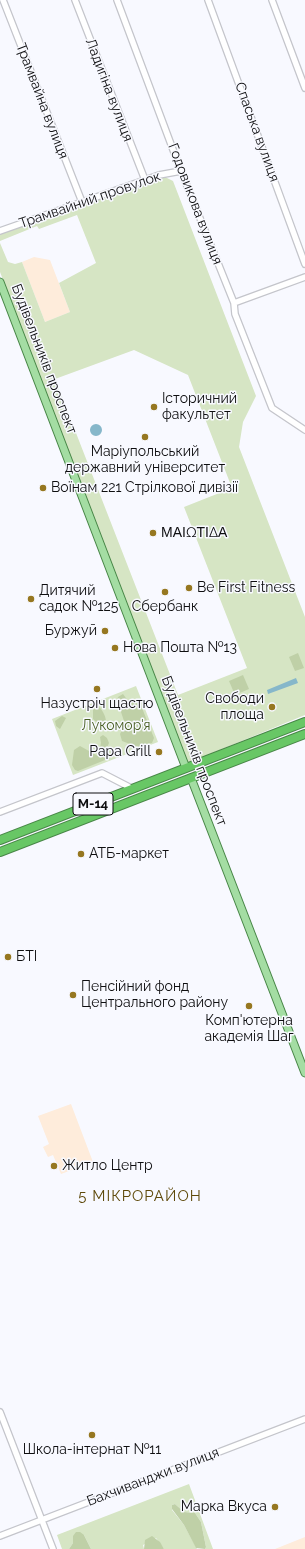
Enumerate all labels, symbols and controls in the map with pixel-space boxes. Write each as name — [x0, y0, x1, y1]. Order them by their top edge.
street label: Ладигіна вулиця — [82, 36, 136, 144]
street label: Трамвайна вулиця — [12, 41, 72, 161]
street label: Спаська вулиця — [231, 80, 283, 184]
street label: Годовикова вулиця — [164, 141, 226, 267]
street label: Трамвайний провулок — [17, 168, 163, 232]
street label: Будівельників проспект — [8, 282, 80, 436]
place label: Історичний факультет — [162, 391, 237, 424]
marker: Історичний факультет — [149, 402, 159, 412]
marker: Маріупольський державний університет — [140, 432, 150, 442]
place label: Маріупольський державний університет — [65, 444, 225, 476]
place label: Воїнам 221 Стрілкової дивізії — [51, 480, 238, 496]
marker: Воїнам 221 Стрілкової дивізії — [38, 483, 48, 493]
place label: ΜΑΙΩΤΙΔΑ — [161, 525, 227, 541]
marker: ΜΑΙΩΤΙΔΑ — [148, 528, 158, 538]
place label: Be First Fitness — [197, 580, 295, 596]
place label: Дитячий садок №125 — [39, 583, 118, 616]
marker: Be First Fitness — [184, 583, 194, 593]
marker: Сбербанк — [160, 587, 170, 597]
marker: Дитячий садок №125 — [26, 594, 36, 604]
place label: Сбербанк — [132, 599, 198, 615]
place label: Буржуӣ — [45, 623, 97, 639]
marker: Буржуӣ — [100, 626, 110, 636]
place label: Нова Пошта №13 — [123, 640, 237, 656]
marker: Нова Пошта №13 — [110, 643, 120, 653]
street label: Будівельників проспект — [158, 674, 230, 828]
marker: Назустріч щастю — [92, 684, 102, 694]
place label: Свободи площа — [205, 691, 264, 724]
place label: Назустріч щастю — [41, 696, 153, 712]
marker: Свободи площа — [267, 702, 277, 712]
park label: Лукомор'я — [82, 718, 150, 734]
place label: Papa Grill — [89, 744, 151, 760]
marker: Papa Grill — [154, 747, 164, 757]
road number: М-14 — [73, 793, 113, 815]
place label: АТБ-маркет — [89, 846, 169, 862]
marker: АТБ-маркет — [76, 849, 86, 859]
place label: БТІ — [16, 949, 37, 965]
marker: БТІ — [3, 952, 13, 962]
place label: Пенсійний фонд Центрального району — [81, 979, 228, 1012]
marker: Пенсійний фонд Центрального району — [68, 990, 78, 1000]
marker: Комп'ютерна академія Шаг — [244, 1001, 254, 1011]
place label: Комп'ютерна академія Шаг — [204, 1013, 294, 1046]
place label: Житло Центр — [62, 1158, 153, 1174]
marker: Житло Центр — [49, 1161, 59, 1171]
district label: 5 МІКРОРАЙОН — [78, 1187, 202, 1205]
marker: Школа-інтернат №11 — [87, 1430, 97, 1440]
place label: Школа-інтернат №11 — [23, 1442, 161, 1458]
street label: Бахчиванджи вулиця — [84, 1444, 222, 1510]
place label: Марка Вкуса — [181, 1499, 267, 1515]
marker: Марка Вкуса — [270, 1502, 280, 1512]

